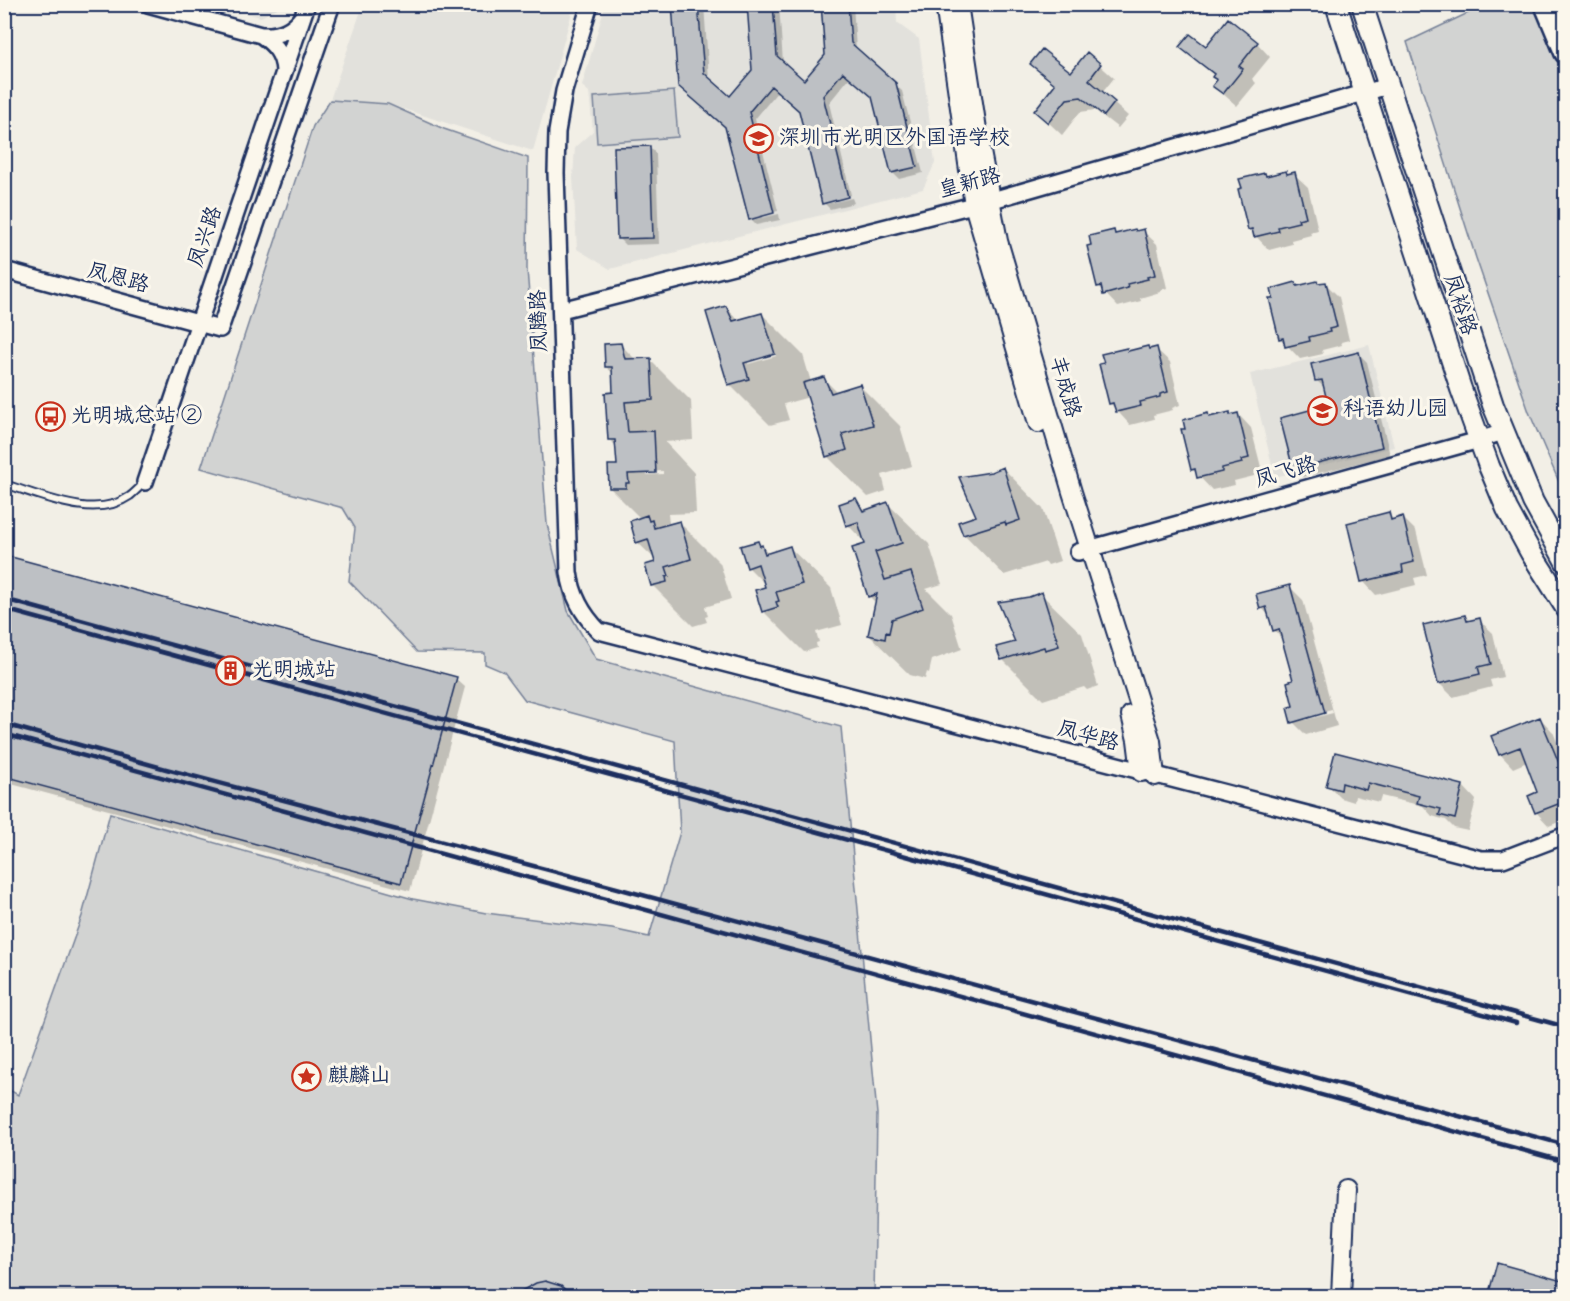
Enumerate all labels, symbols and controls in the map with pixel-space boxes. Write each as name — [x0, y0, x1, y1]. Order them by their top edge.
school or university icon: 深圳市光明区外国语学校 — [742, 123, 774, 155]
place label: 深圳市光明区外国语学校 — [779, 124, 1010, 154]
street label: 皇新路 — [936, 161, 1004, 207]
street label: 凤兴路 — [182, 202, 230, 272]
street label: 凤恩路 — [84, 256, 152, 302]
street label: 凤裕路 — [1435, 270, 1483, 340]
street label: 凤腾路 — [524, 289, 556, 353]
street label: 丰成路 — [1041, 353, 1087, 421]
school or university icon: 科语幼儿园 — [1306, 394, 1338, 426]
place label: 科语幼儿园 — [1343, 395, 1448, 425]
bus stop icon: 光明城总站 ② — [34, 401, 66, 433]
place label: 光明城总站 ② — [71, 402, 202, 432]
street label: 凤飞路 — [1252, 450, 1320, 496]
building icon: 光明城站 — [215, 655, 247, 687]
place label: 光明城站 — [252, 656, 336, 686]
street label: 凤华路 — [1054, 714, 1122, 760]
place icon: 麒麟山 — [291, 1061, 323, 1093]
place label: 麒麟山 — [328, 1062, 391, 1092]

